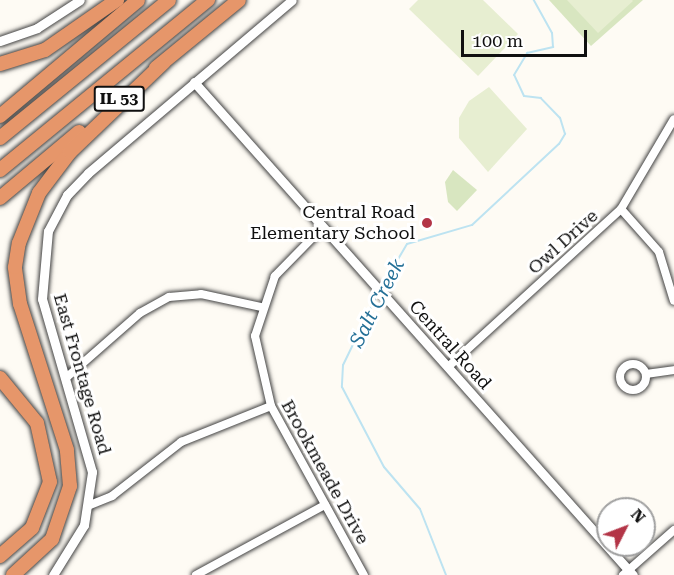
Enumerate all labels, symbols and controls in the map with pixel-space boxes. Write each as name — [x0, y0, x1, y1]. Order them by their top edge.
scale bar — [464, 18, 590, 56]
text: 100 m — [472, 30, 523, 51]
road number: IL 53 — [94, 86, 144, 112]
place label: Central Road Elementary School — [250, 202, 415, 244]
street label: Owl Drive — [524, 205, 602, 279]
marker: Central Road Elementary School — [420, 216, 434, 230]
water label: Salt Creek — [345, 255, 409, 351]
street label: East Frontage Road — [49, 291, 115, 457]
street label: Central Road — [404, 296, 496, 394]
street label: Brookmeade Drive — [276, 396, 374, 548]
north arrow — [596, 497, 656, 557]
text: N — [627, 505, 649, 527]

